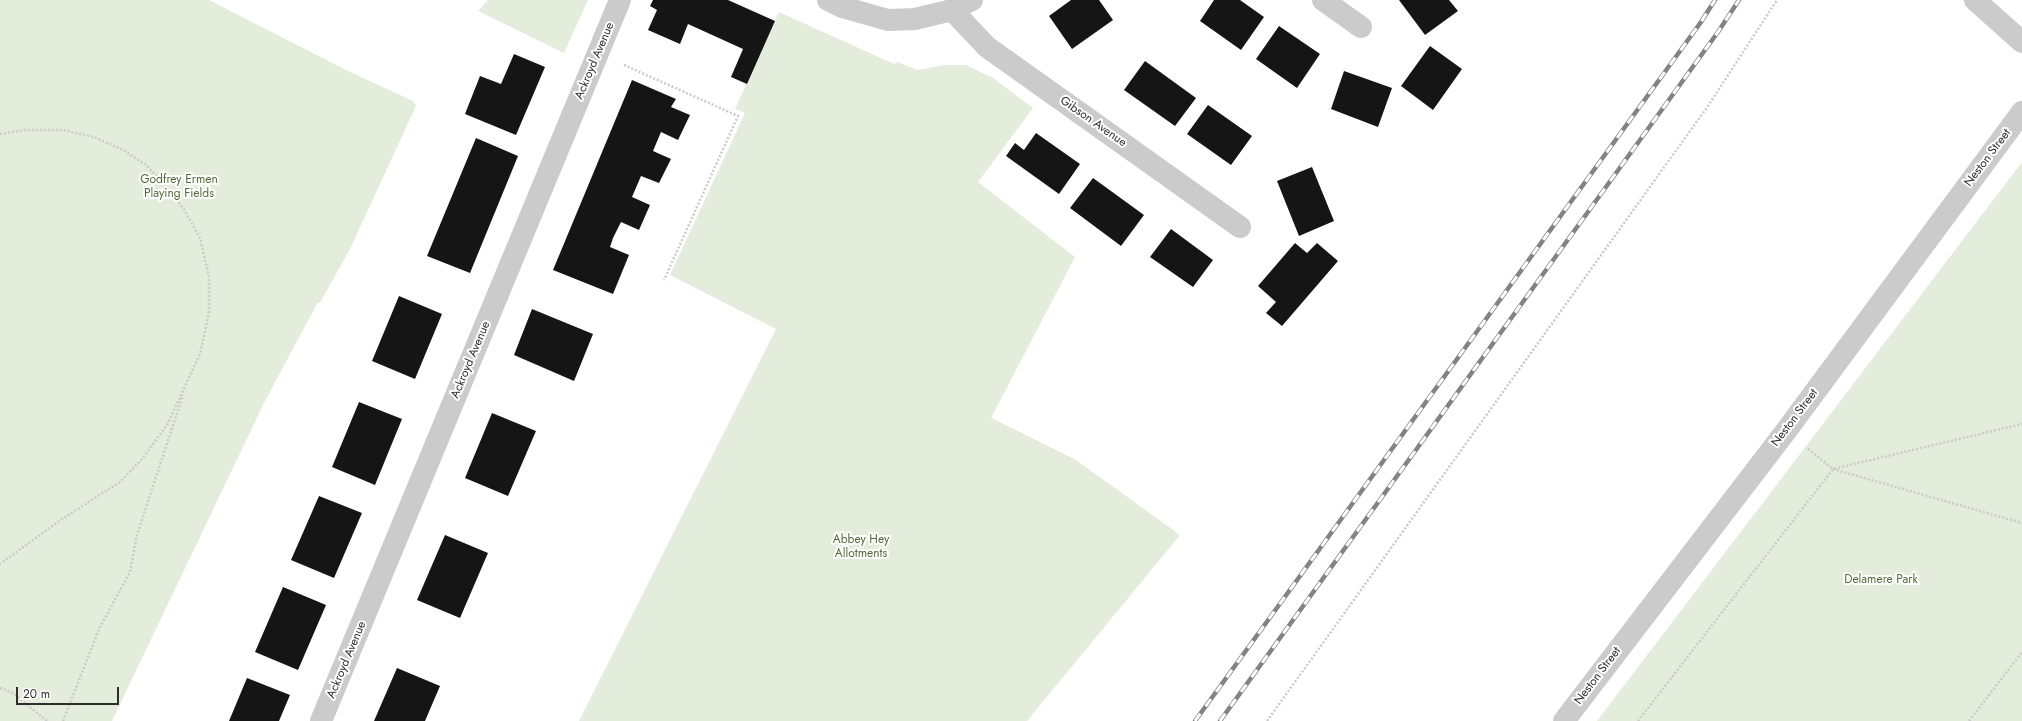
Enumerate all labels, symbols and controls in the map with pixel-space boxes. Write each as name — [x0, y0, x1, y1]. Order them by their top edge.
street label: Ackroyd Avenue — [572, 20, 618, 102]
street label: Gibson Avenue — [1057, 94, 1129, 150]
street label: Neston Street — [1962, 126, 2014, 190]
park label: Godfrey Ermen Playing Fields — [140, 173, 218, 201]
street label: Ackroyd Avenue — [448, 319, 494, 401]
street label: Neston Street — [1769, 386, 1821, 450]
park label: Abbey Hey Allotments — [833, 533, 889, 561]
park label: Delamere Park — [1844, 573, 1918, 587]
street label: Ackroyd Avenue — [324, 619, 370, 701]
street label: Neston Street — [1572, 644, 1624, 708]
scale bar — [18, 679, 121, 705]
text: 20 m — [23, 685, 50, 703]

